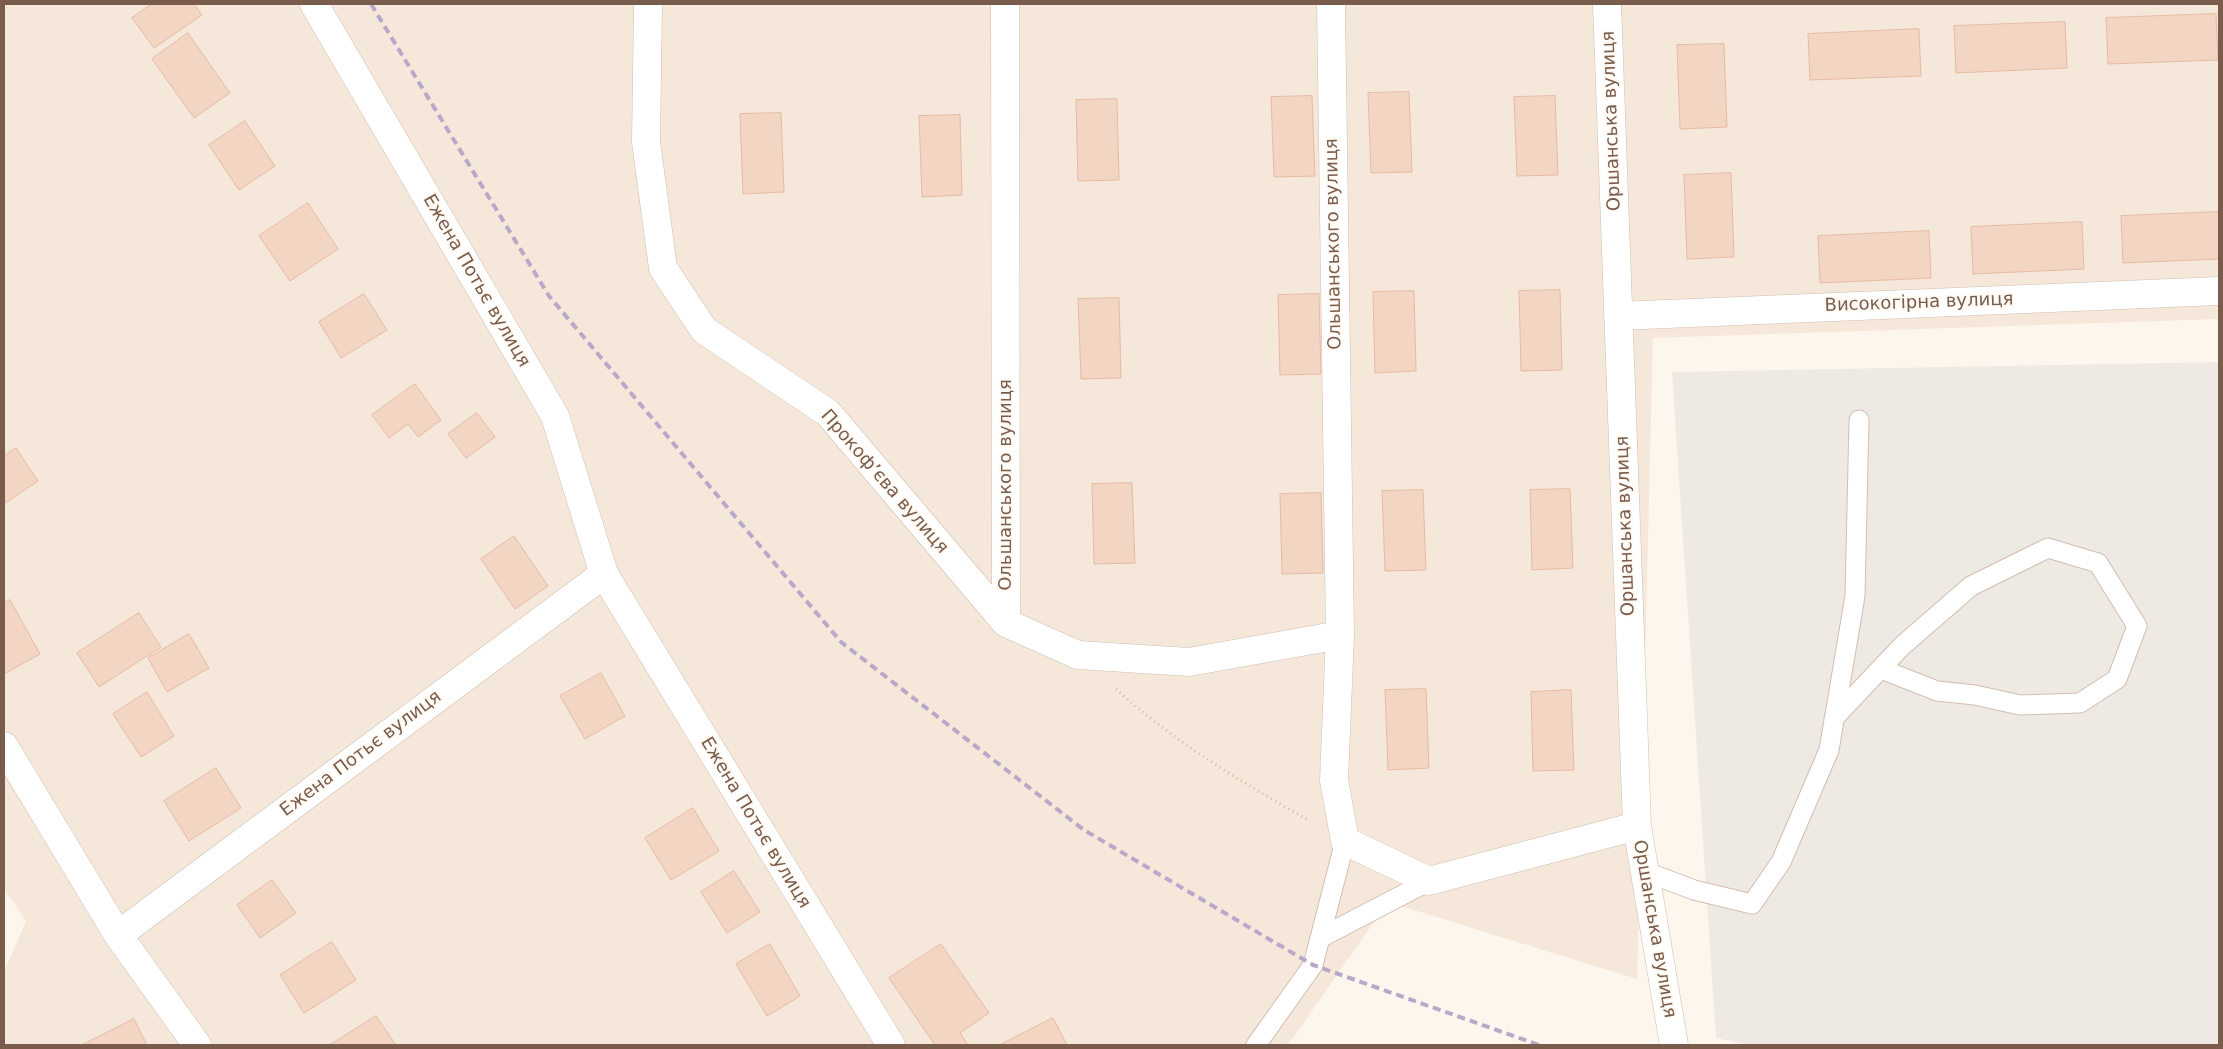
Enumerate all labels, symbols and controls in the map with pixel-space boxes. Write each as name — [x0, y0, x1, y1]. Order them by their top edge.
street label: Оршанська вулиця — [1598, 30, 1626, 212]
street label: Ольшанського вулиця — [1321, 138, 1347, 350]
street label: Ежена Потьє вулиця — [418, 191, 534, 371]
street label: Високогірна вулиця — [1824, 289, 2014, 317]
street label: Ольшанського вулиця — [995, 379, 1017, 591]
street label: Прокоф’єва вулиця — [816, 406, 952, 558]
street label: Оршанська вулиця — [1612, 435, 1640, 617]
street label: Ежена Потьє вулиця — [276, 686, 446, 822]
street label: Ежена Потьє вулиця — [695, 733, 815, 913]
street label: Оршанська вулиця — [1628, 838, 1680, 1020]

